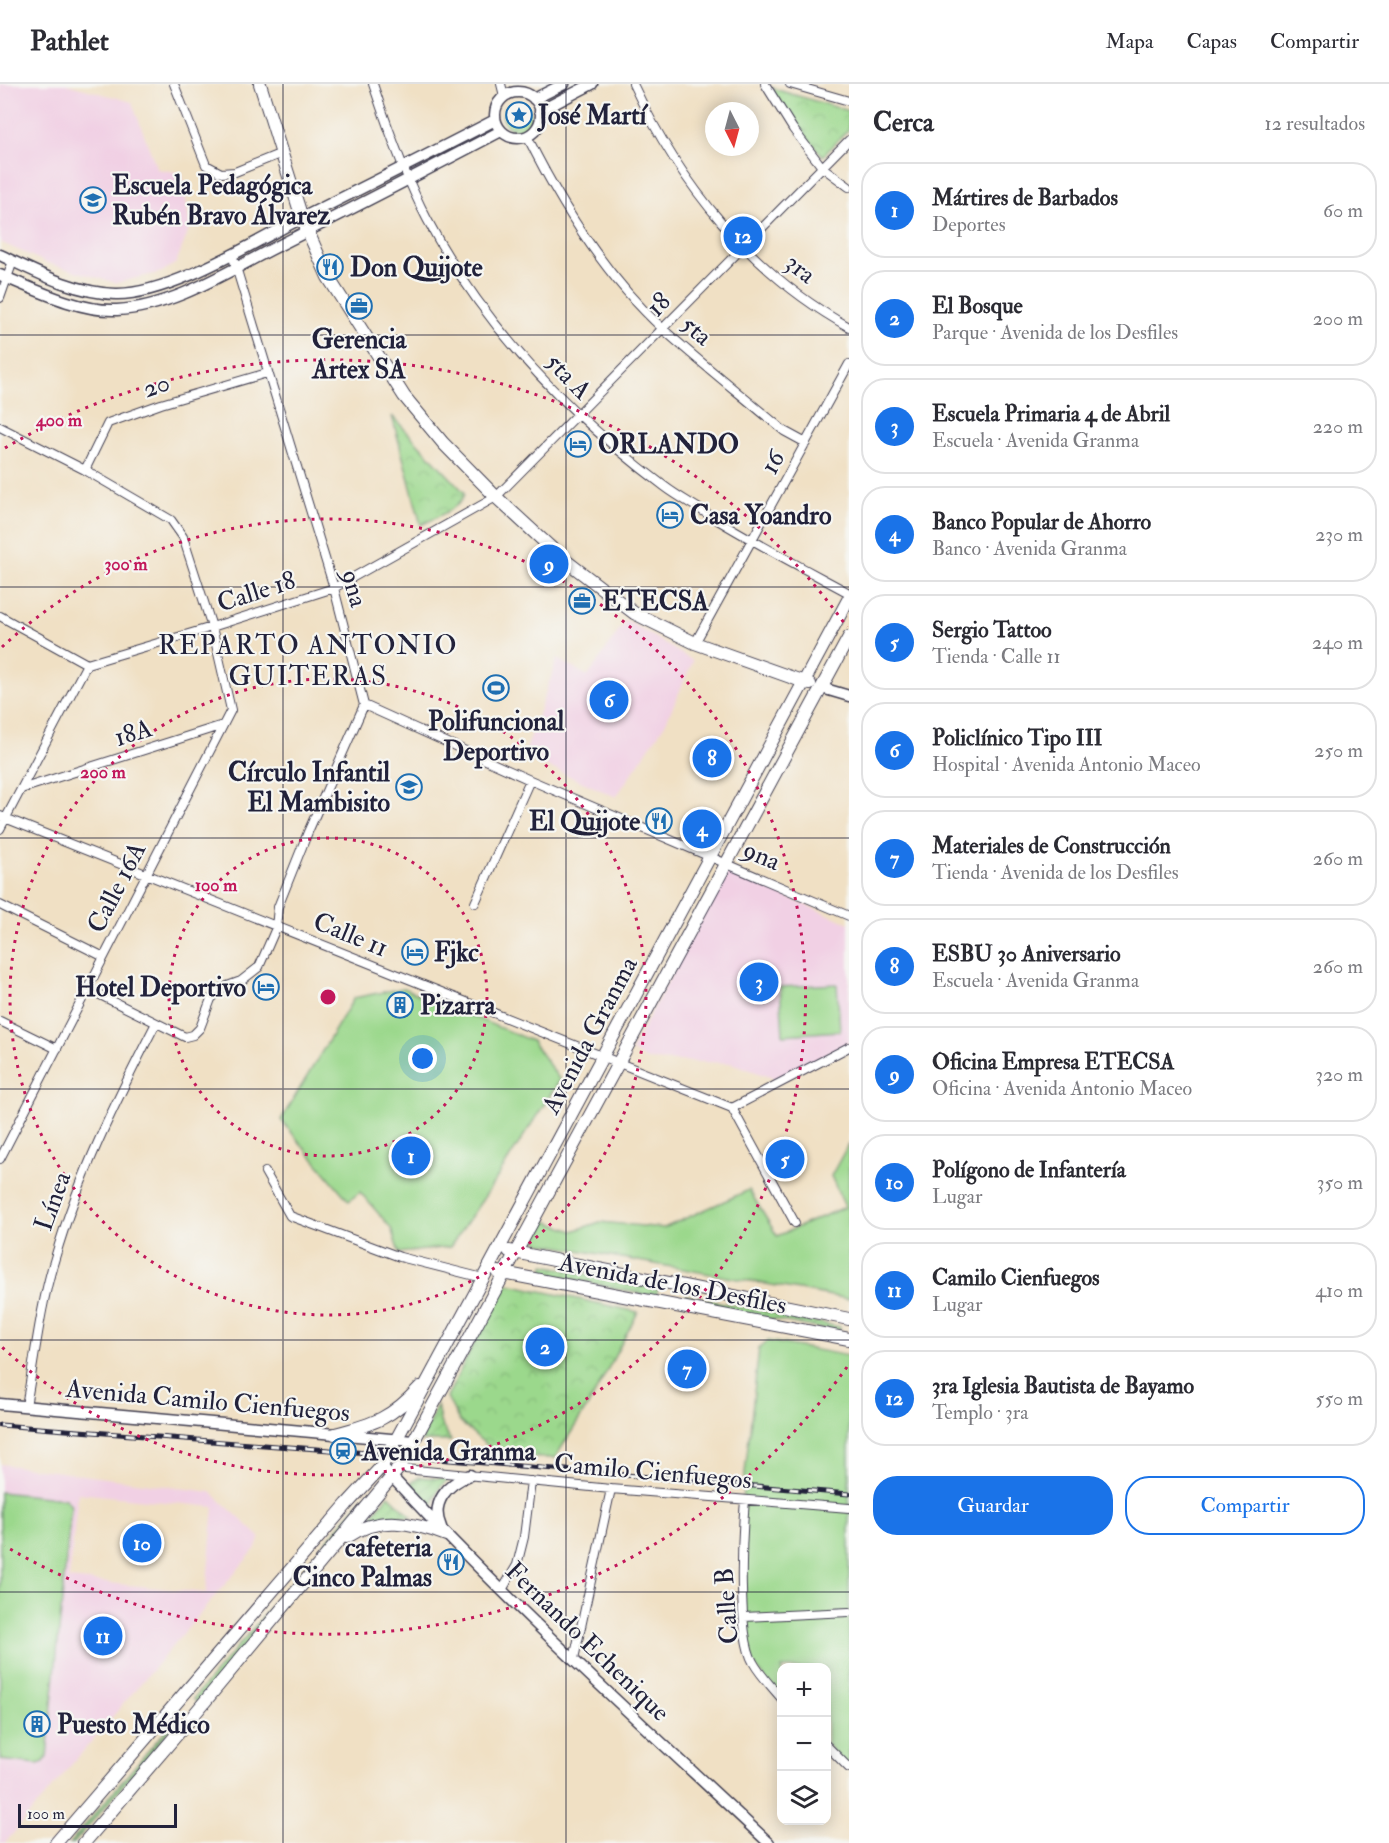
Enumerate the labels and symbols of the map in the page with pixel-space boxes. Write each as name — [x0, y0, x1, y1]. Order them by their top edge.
place icon: José Martí — [504, 100, 534, 130]
place label: José Martí — [536, 100, 649, 132]
north arrow — [705, 102, 759, 156]
place label: Escuela Pedagógica Rubén Bravo Álvarez — [112, 170, 330, 232]
school or university icon: Escuela Pedagógica Rubén Bravo Álvarez — [78, 185, 108, 215]
pin: 12 — [724, 214, 762, 258]
street label: 3ra — [779, 247, 822, 291]
restaurant icon: Don Quijote — [315, 252, 345, 282]
place label: Don Quijote — [350, 252, 483, 284]
street label: 18 — [640, 286, 678, 324]
office icon: Gerencia Artex SA — [344, 291, 374, 321]
street label: 5ta — [674, 309, 719, 353]
place label: Gerencia Artex SA — [311, 324, 408, 386]
street label: 5ta A — [539, 347, 598, 407]
street label: 20 — [139, 367, 174, 405]
text: 400 m — [35, 409, 83, 432]
hotel icon: ORLANDO — [563, 429, 593, 459]
place label: ORLANDO — [598, 429, 739, 461]
street label: 16 — [753, 443, 793, 480]
hotel icon: Casa Yoandro — [655, 500, 685, 530]
place label: Casa Yoandro — [690, 500, 832, 532]
pin: 9 — [530, 542, 568, 586]
text: 300 m — [104, 553, 149, 576]
street label: Calle 18 — [213, 564, 300, 620]
street label: 9na — [333, 564, 375, 611]
office icon: ETECSA — [567, 586, 597, 616]
place label: ETECSA — [602, 586, 709, 618]
district label: REPARTO ANTONIO GUITERAS — [158, 629, 458, 693]
sports icon: Polifuncional Deportivo — [481, 673, 511, 703]
pin: 6 — [590, 678, 628, 722]
place label: Polifuncional Deportivo — [428, 706, 564, 769]
street label: 18A — [110, 712, 157, 754]
pin: 8 — [692, 736, 732, 780]
place label: Círculo Infantil El Mambisito — [228, 757, 390, 819]
text: 200 m — [80, 761, 127, 784]
school or university icon: Círculo Infantil El Mambisito — [394, 772, 424, 802]
place label: El Quijote — [529, 806, 640, 838]
restaurant icon: El Quijote — [644, 806, 674, 836]
pin: 4 — [682, 806, 722, 852]
street label: 9na — [736, 833, 785, 878]
street label: Calle 16A — [80, 836, 154, 938]
text: 100 m — [195, 874, 238, 897]
street label: Calle 11 — [309, 906, 393, 964]
hotel icon: Fjkc — [400, 937, 430, 967]
place label: Fjkc — [434, 937, 479, 969]
street label: Avenida Granma — [535, 951, 645, 1120]
pin: 3 — [740, 960, 778, 1004]
place label: Hotel Deportivo — [75, 972, 246, 1005]
hotel icon: Hotel Deportivo — [251, 972, 281, 1002]
centre of rings — [318, 987, 338, 1007]
building icon: Pizarra — [385, 990, 415, 1020]
place label: Pizarra — [420, 990, 497, 1022]
your location — [408, 1044, 437, 1073]
pin: 1 — [392, 1134, 430, 1178]
pin: 5 — [766, 1136, 804, 1182]
street label: Línea — [28, 1167, 78, 1235]
street label: Avenida de los Desfiles — [555, 1246, 789, 1322]
pin: 2 — [526, 1324, 564, 1370]
pin: 7 — [668, 1346, 706, 1392]
street label: Avenida Camilo Cienfuegos — [64, 1373, 351, 1429]
station icon: Avenida Granma — [328, 1436, 358, 1466]
place label: Avenida Granma — [361, 1436, 537, 1468]
street label: Camilo Cienfuegos — [553, 1447, 753, 1497]
pin: 10 — [122, 1520, 162, 1566]
place label: cafeteria Cinco Palmas — [293, 1532, 433, 1594]
restaurant icon: cafeteria Cinco Palmas — [436, 1547, 466, 1577]
street label: Fernando Echenique — [498, 1555, 676, 1728]
street label: Calle B — [708, 1567, 746, 1645]
pin: 11 — [84, 1614, 122, 1658]
building icon: Puesto Médico — [22, 1709, 52, 1739]
place label: Puesto Médico — [57, 1709, 210, 1741]
scale bar — [18, 1801, 177, 1828]

